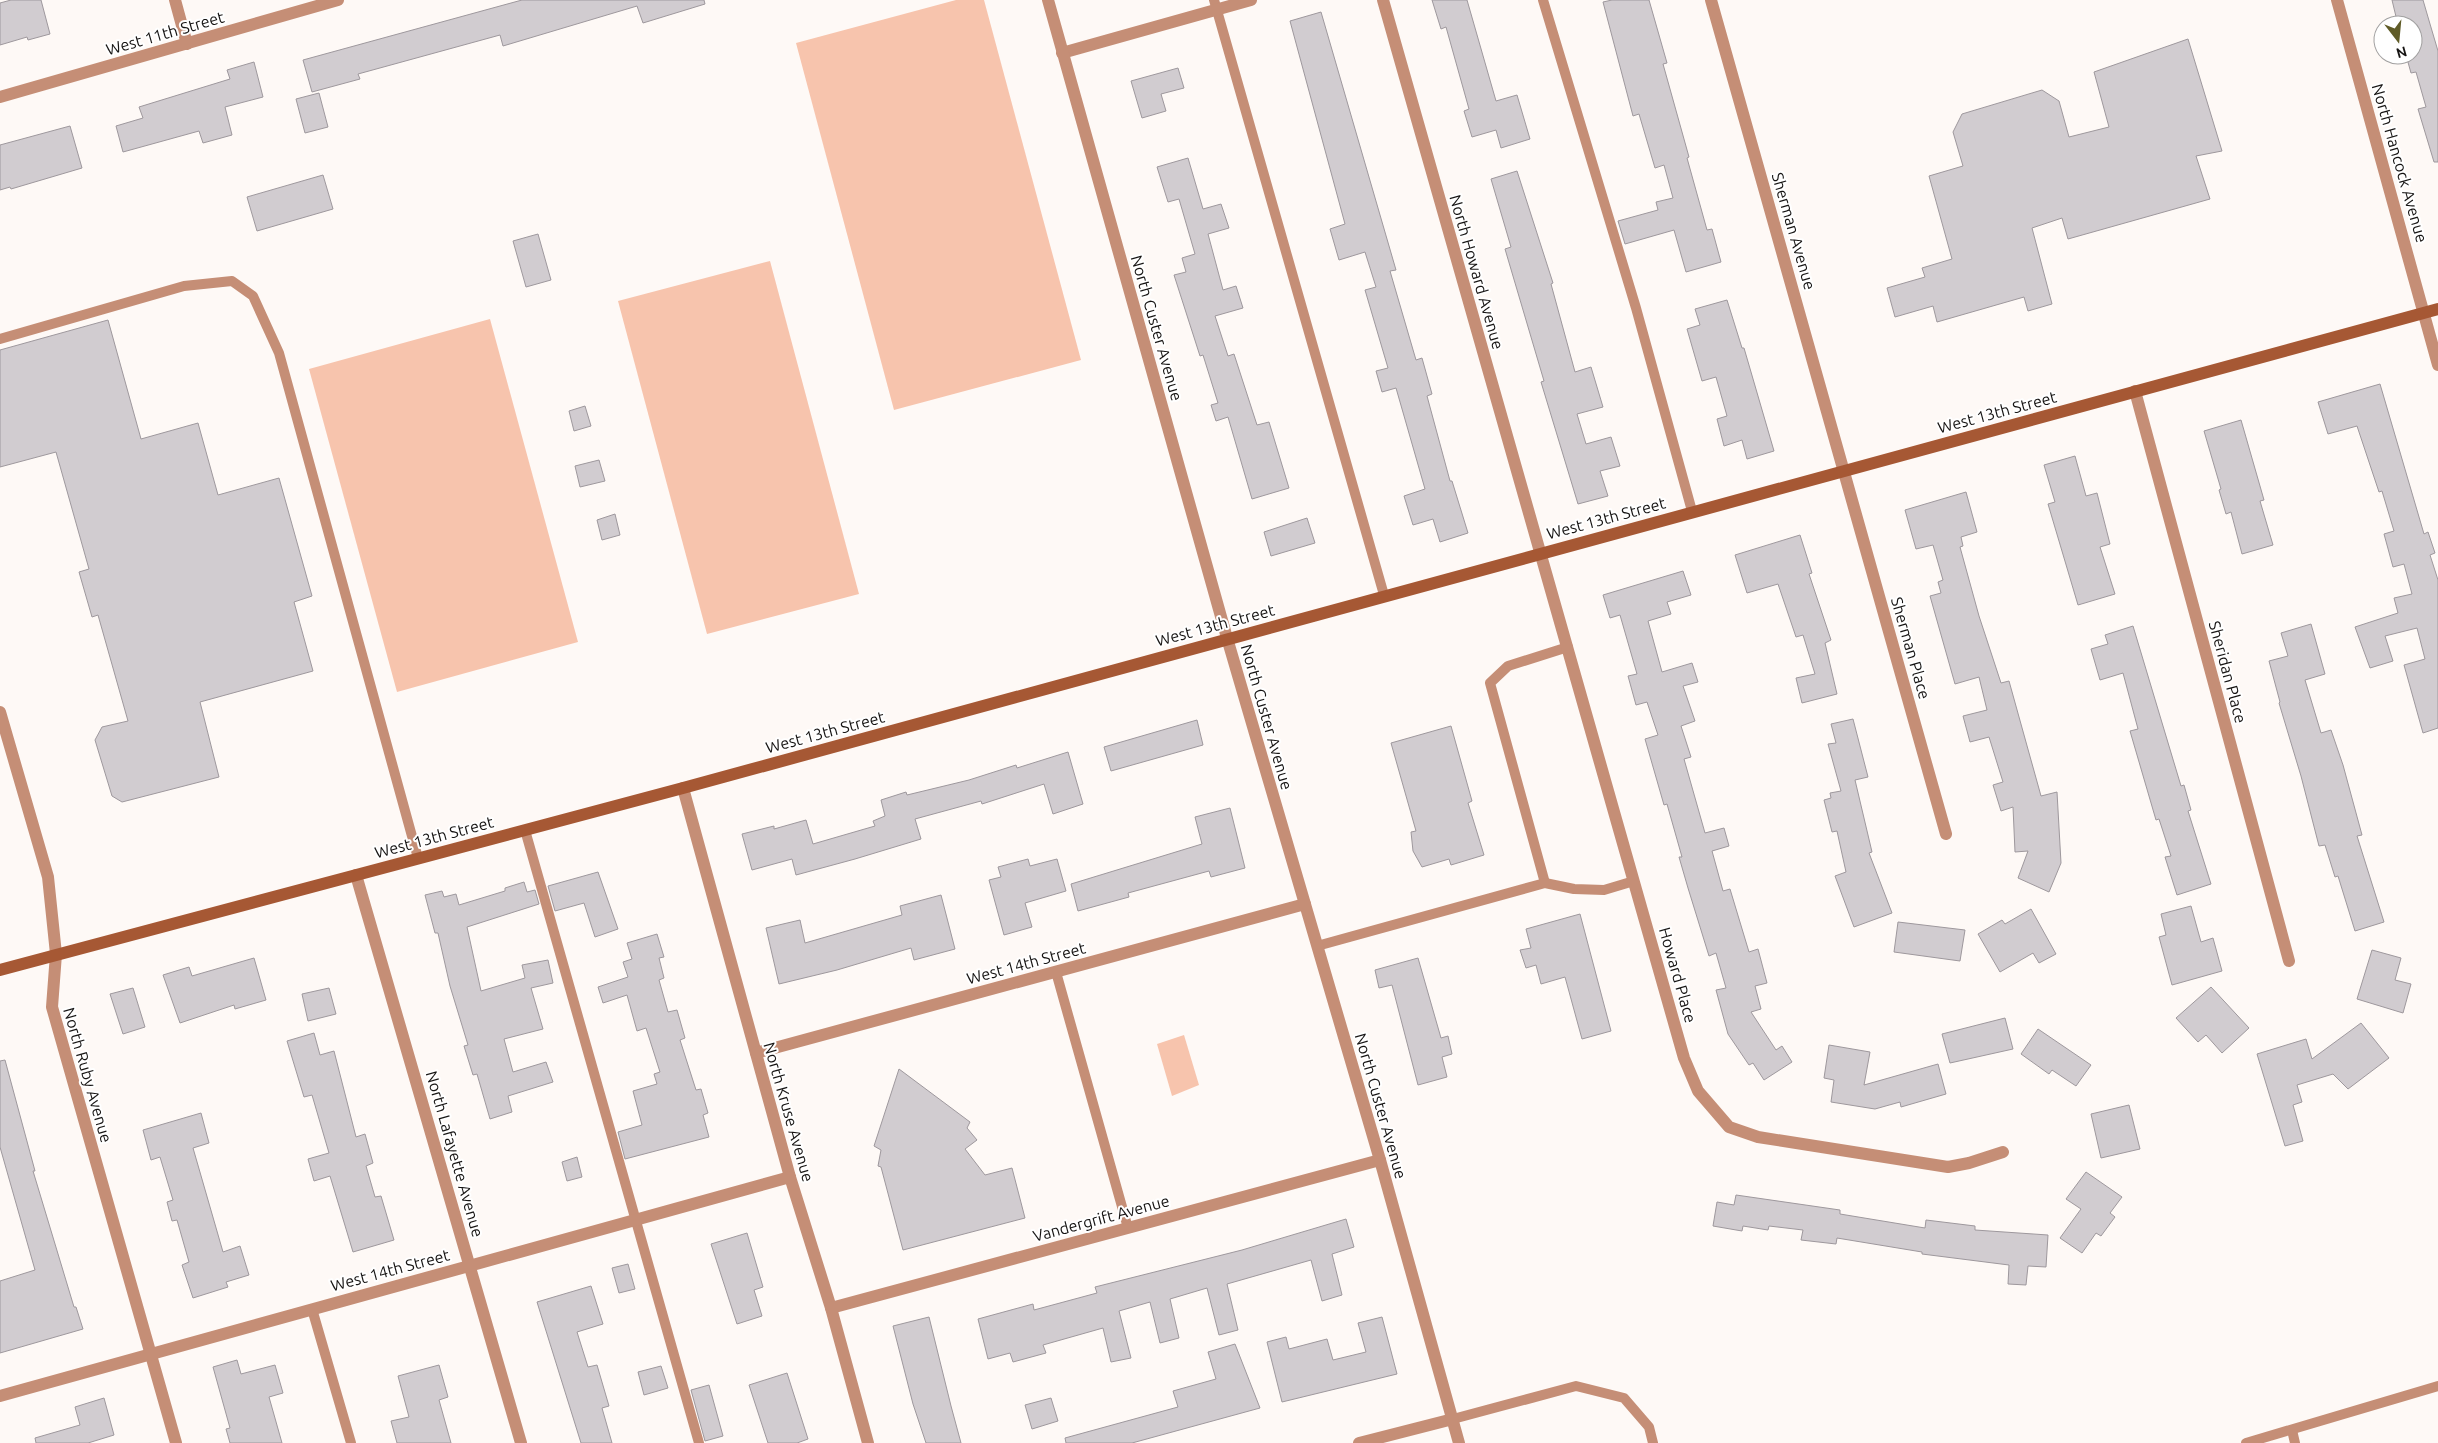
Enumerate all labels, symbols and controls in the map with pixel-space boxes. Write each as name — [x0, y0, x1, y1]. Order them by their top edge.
street label: West 11th Street — [104, 7, 227, 58]
north arrow — [2373, 15, 2423, 65]
text: N — [2394, 43, 2409, 62]
street label: North Hancock Avenue — [2369, 82, 2431, 244]
street label: Sherman Avenue — [1769, 170, 1819, 292]
street label: North Howard Avenue — [1446, 193, 1508, 351]
street label: North Custer Avenue — [1128, 253, 1186, 403]
street label: West 13th Street — [1936, 387, 2059, 436]
street label: West 13th Street — [1545, 493, 1668, 542]
street label: Sherman Place — [1888, 595, 1934, 701]
street label: West 13th Street — [1154, 600, 1277, 649]
street label: Sheridan Place — [2206, 619, 2250, 725]
street label: North Custer Avenue — [1238, 642, 1296, 792]
street label: West 13th Street — [764, 707, 887, 756]
street label: West 13th Street — [373, 812, 496, 861]
street label: Howard Place — [1656, 925, 1700, 1025]
street label: West 14th Street — [965, 938, 1088, 987]
street label: North Ruby Avenue — [60, 1005, 116, 1145]
street label: North Custer Avenue — [1352, 1031, 1410, 1181]
street label: North Kruse Avenue — [760, 1040, 818, 1184]
street label: North Lafayette Avenue — [423, 1069, 487, 1239]
street label: Vandergrift Avenue — [1031, 1191, 1171, 1245]
street label: West 14th Street — [329, 1245, 452, 1294]

